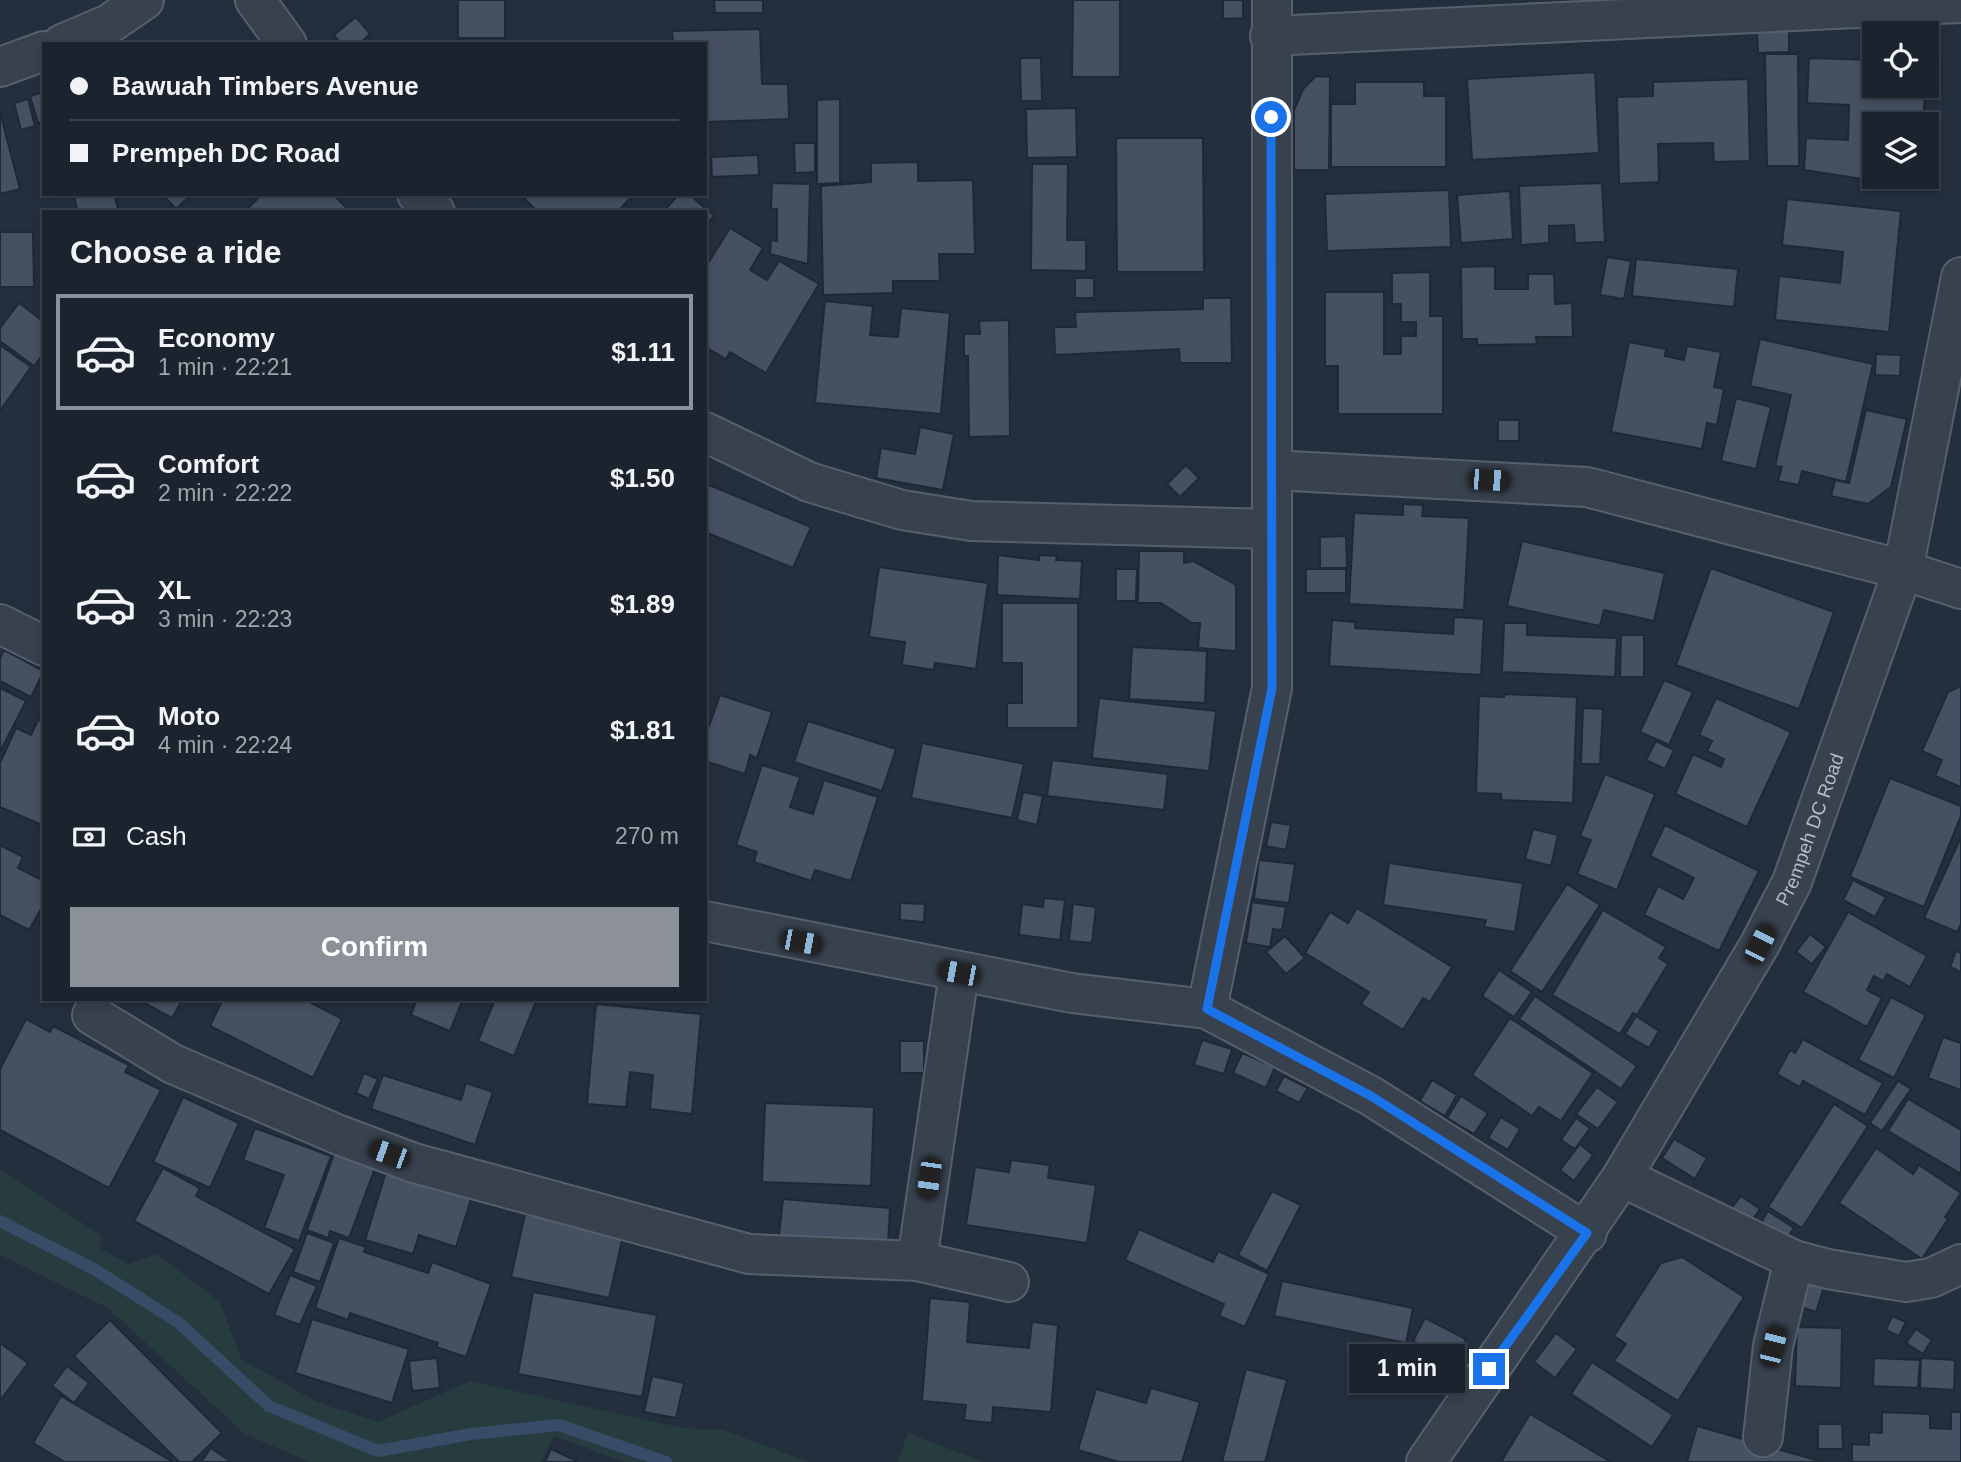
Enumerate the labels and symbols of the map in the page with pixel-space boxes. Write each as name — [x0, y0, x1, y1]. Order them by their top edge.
route start — [1255, 101, 1287, 133]
car — [1468, 468, 1511, 492]
street label: Prempeh DC Road — [1772, 751, 1848, 909]
car — [1742, 921, 1779, 967]
car — [779, 928, 824, 956]
car — [937, 959, 982, 987]
car — [366, 1137, 413, 1171]
car — [916, 1156, 943, 1200]
car — [1758, 1323, 1789, 1369]
callout: 1 min — [1349, 1344, 1464, 1394]
route end — [1473, 1353, 1505, 1385]

